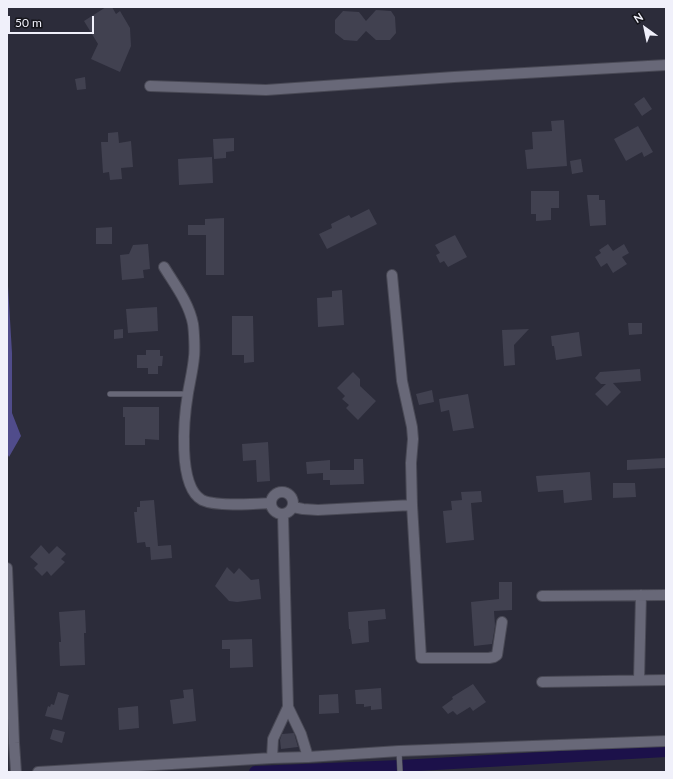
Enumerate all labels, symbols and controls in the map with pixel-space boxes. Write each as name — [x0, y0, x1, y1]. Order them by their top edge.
scale bar — [10, 8, 96, 34]
north arrow — [625, 8, 665, 48]
text: N — [631, 10, 645, 25]
text: 50 m — [15, 15, 42, 30]

